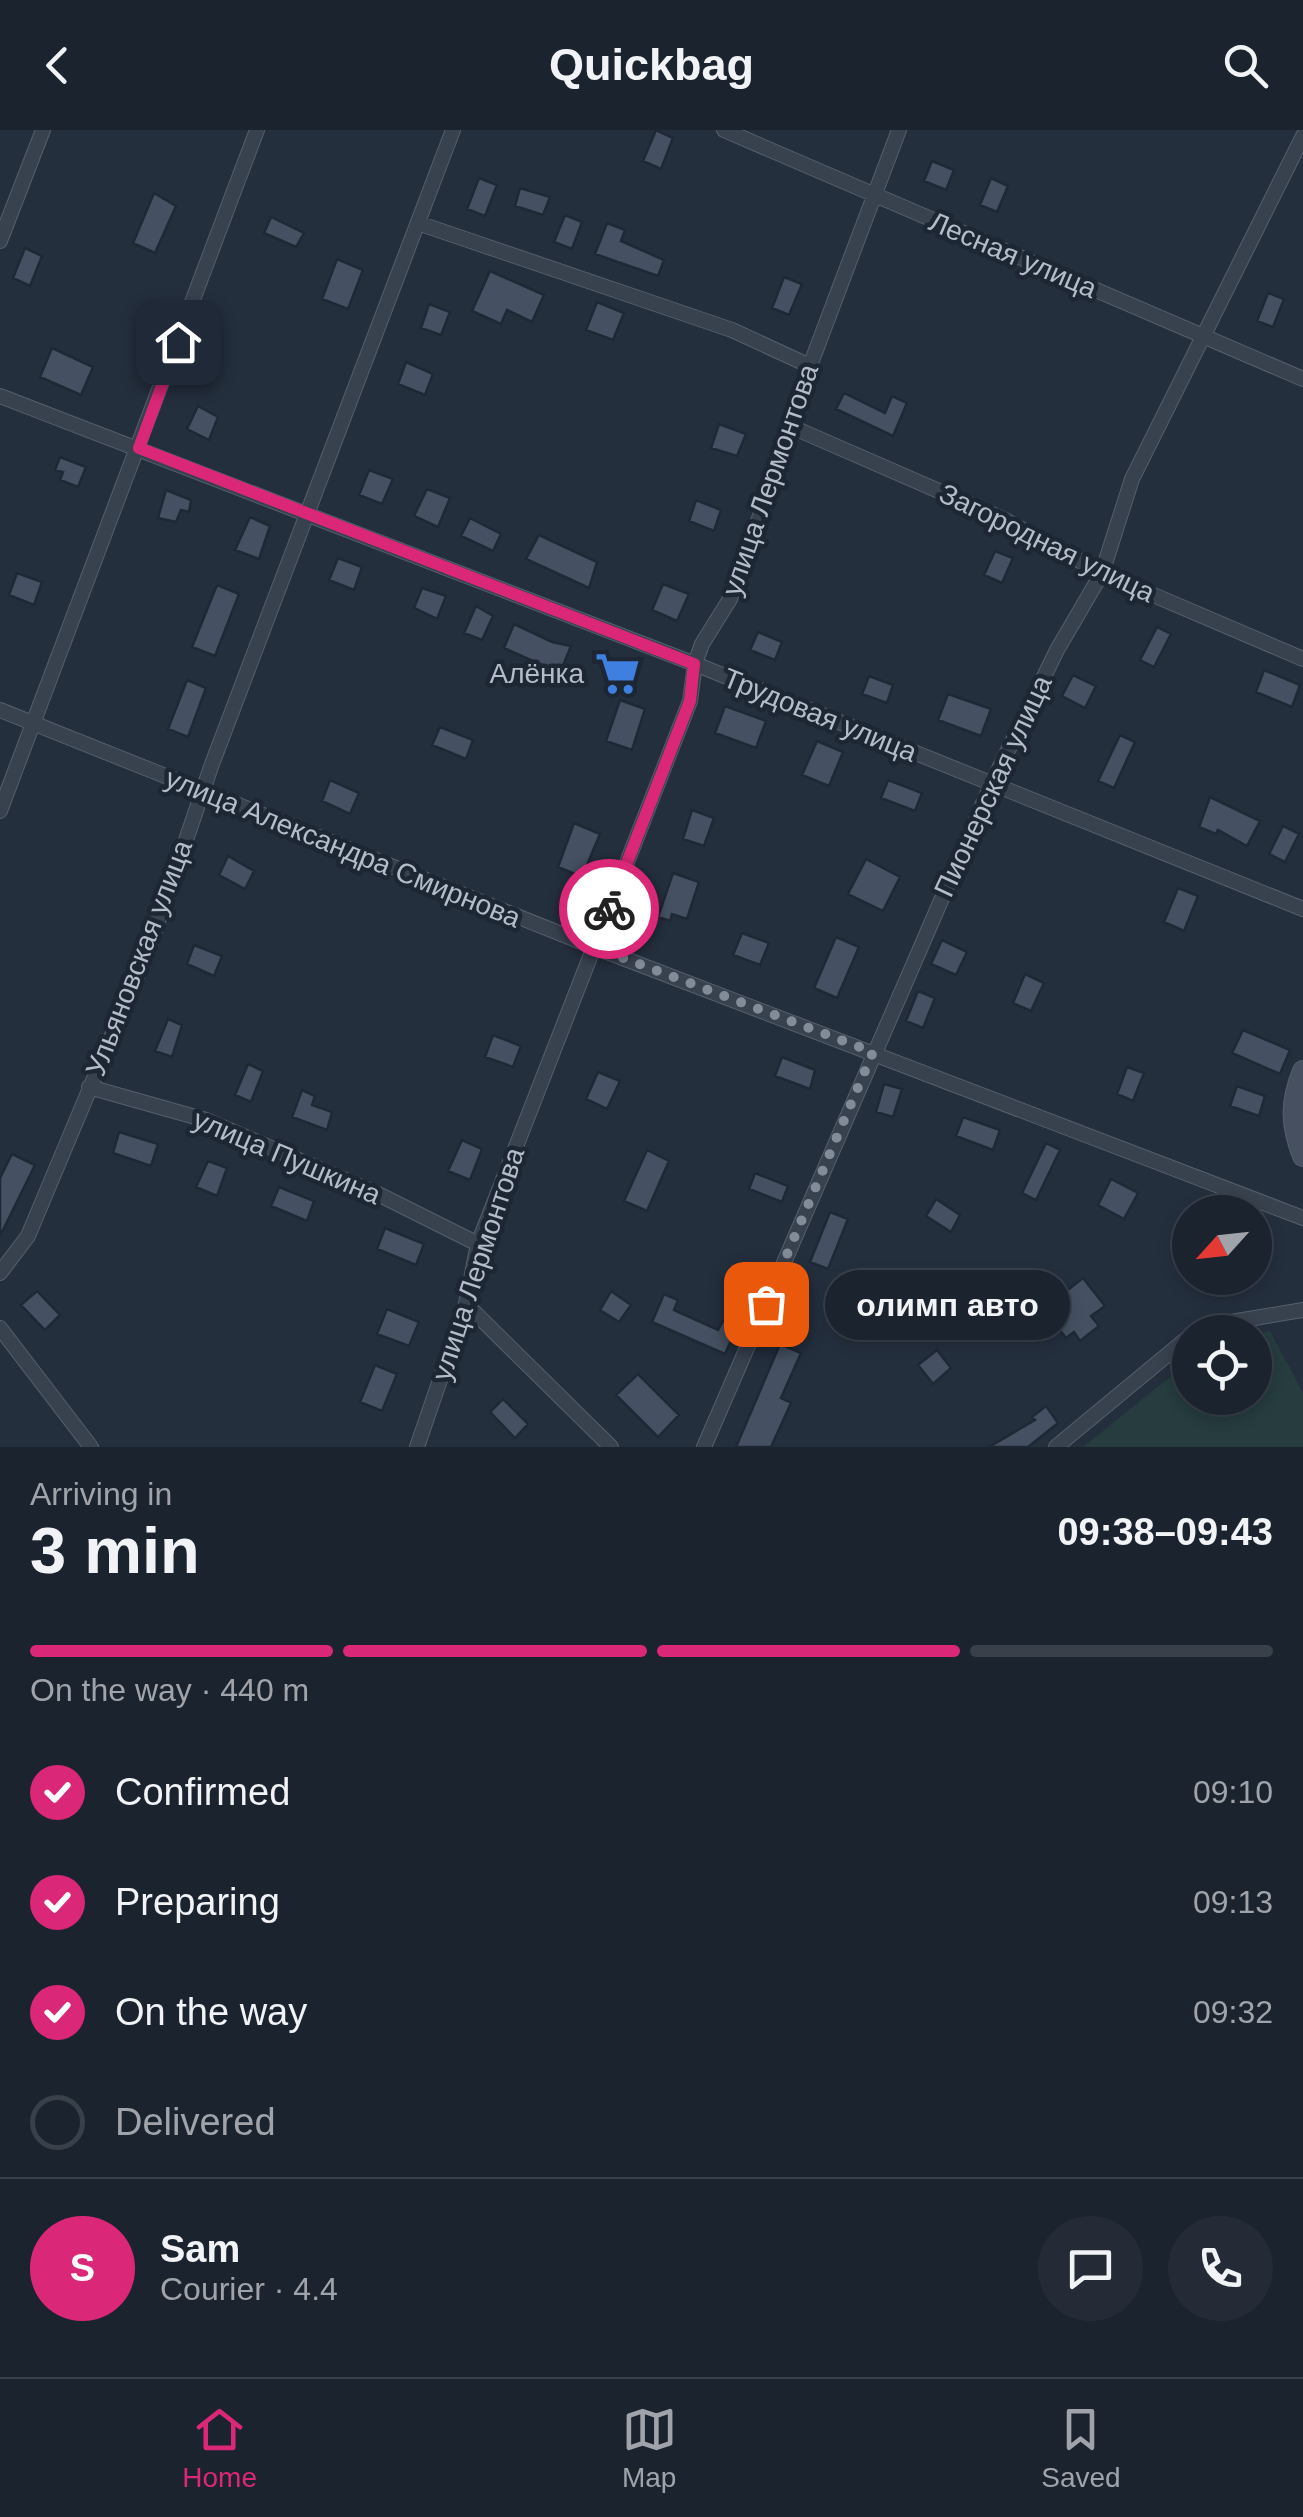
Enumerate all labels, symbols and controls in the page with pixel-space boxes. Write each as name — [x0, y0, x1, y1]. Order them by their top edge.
icon: back — [30, 38, 85, 93]
icon: search — [1218, 38, 1273, 93]
text: Quickbag — [549, 39, 754, 90]
street label: Лесная улица — [925, 206, 1102, 304]
pin — [136, 300, 221, 385]
icon: home — [151, 315, 206, 370]
street label: улица Лермонтова — [716, 360, 824, 600]
street label: Загородная улица — [934, 477, 1160, 609]
supermarket icon: Алёнка — [593, 649, 641, 697]
place label: Алёнка — [490, 658, 584, 689]
street label: Трудовая улица — [719, 662, 922, 768]
street label: Пионерская улица — [928, 670, 1058, 901]
street label: улица Александра Смирнова — [161, 762, 525, 934]
street label: Ульяновская улица — [80, 835, 198, 1080]
courier — [559, 859, 659, 959]
icon: bike — [582, 882, 637, 937]
street label: улица Пушкина — [189, 1104, 386, 1211]
street label: улица Лермонтова — [426, 1143, 530, 1384]
north arrow — [1172, 1195, 1272, 1295]
map controls — [1172, 1195, 1272, 1415]
pin — [724, 1262, 809, 1347]
callout: олимп авто — [826, 1269, 1071, 1339]
icon: bag — [739, 1277, 794, 1332]
text: олимп авто — [856, 1287, 1039, 1323]
button: locate — [1172, 1315, 1272, 1415]
text: Arriving in — [30, 1476, 172, 1512]
text: 09:38–09:43 — [1057, 1511, 1273, 1553]
text: 3 min — [30, 1514, 200, 1587]
text: On the way · 440 m — [30, 1672, 309, 1708]
icon: check — [30, 1765, 85, 1820]
text: Confirmed — [115, 1771, 290, 1813]
text: 09:10 — [1193, 1774, 1273, 1810]
icon: check — [30, 1875, 85, 1930]
text: Preparing — [115, 1881, 280, 1923]
text: 09:13 — [1193, 1884, 1273, 1920]
icon: check — [30, 1985, 85, 2040]
text: On the way — [115, 1991, 307, 2033]
text: 09:32 — [1193, 1994, 1273, 2030]
text: Delivered — [115, 2101, 276, 2143]
button: chat — [1038, 2216, 1143, 2321]
button: phone — [1168, 2216, 1273, 2321]
text: Sam — [160, 2228, 240, 2270]
text: S — [70, 2247, 95, 2289]
text: Courier · 4.4 — [160, 2271, 338, 2307]
tab: Home — [182, 2402, 257, 2494]
tab: Map — [622, 2402, 677, 2494]
tab: Saved — [1041, 2402, 1121, 2494]

